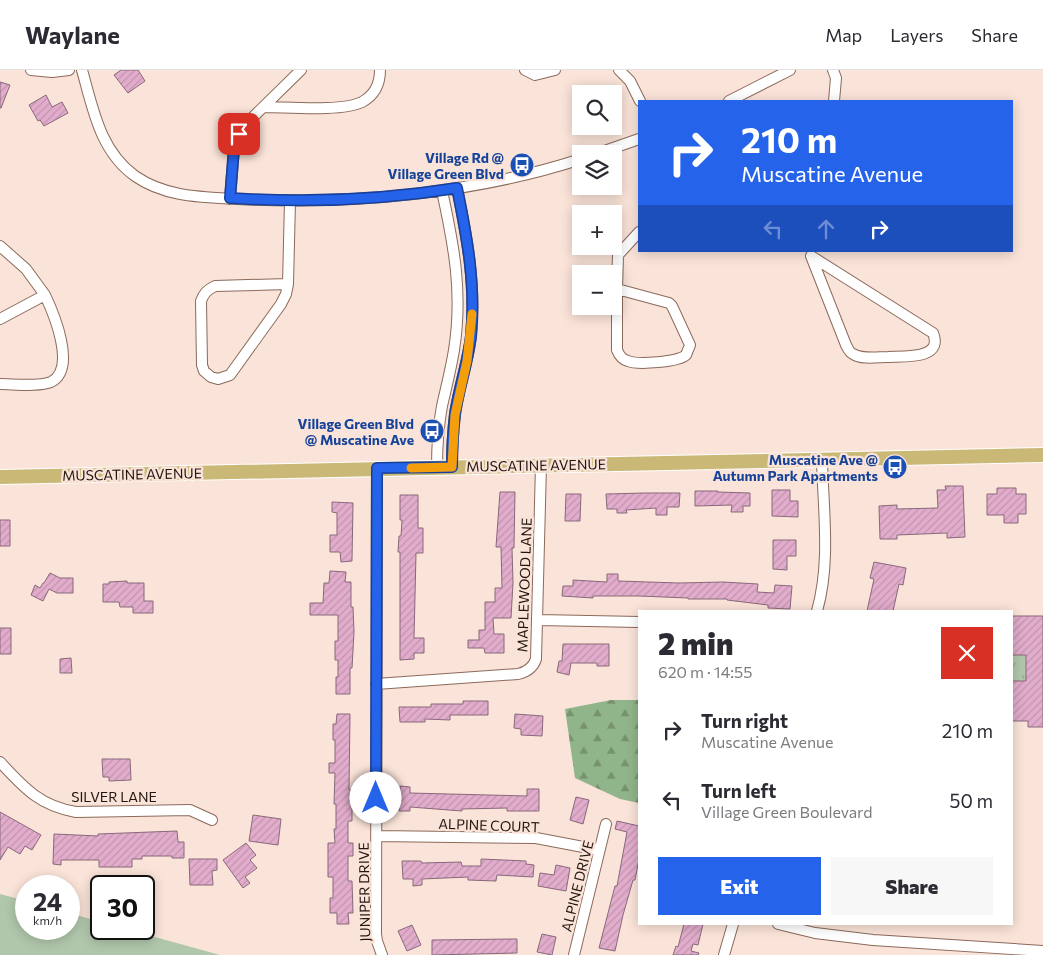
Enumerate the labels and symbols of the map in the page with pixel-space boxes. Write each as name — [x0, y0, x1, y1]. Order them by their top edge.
pin — [218, 113, 260, 155]
place label: Village Rd @ Village Green Blvd — [388, 149, 504, 182]
bus stop icon: Village Rd @ Village Green Blvd — [509, 152, 535, 178]
place label: Village Green Blvd @ Muscatine Ave — [298, 415, 414, 448]
bus stop icon: Village Green Blvd @ Muscatine Ave — [419, 418, 445, 444]
place label: Muscatine Ave @ Autumn Park Apartments — [713, 451, 879, 484]
bus stop icon: Muscatine Ave @ Autumn Park Apartments — [882, 454, 908, 480]
street label: MUSCATINE AVENUE — [466, 455, 606, 475]
street label: MUSCATINE AVENUE — [62, 464, 202, 484]
street label: MAPLEWOOD LANE — [513, 517, 535, 653]
position arrow — [349, 771, 401, 823]
street label: SILVER LANE — [71, 788, 157, 805]
street label: ALPINE COURT — [438, 815, 540, 835]
street label: ALPINE DRIVE — [557, 839, 597, 933]
street label: JUNIPER DRIVE — [355, 842, 373, 942]
speed limit sign: 30 — [90, 875, 155, 940]

